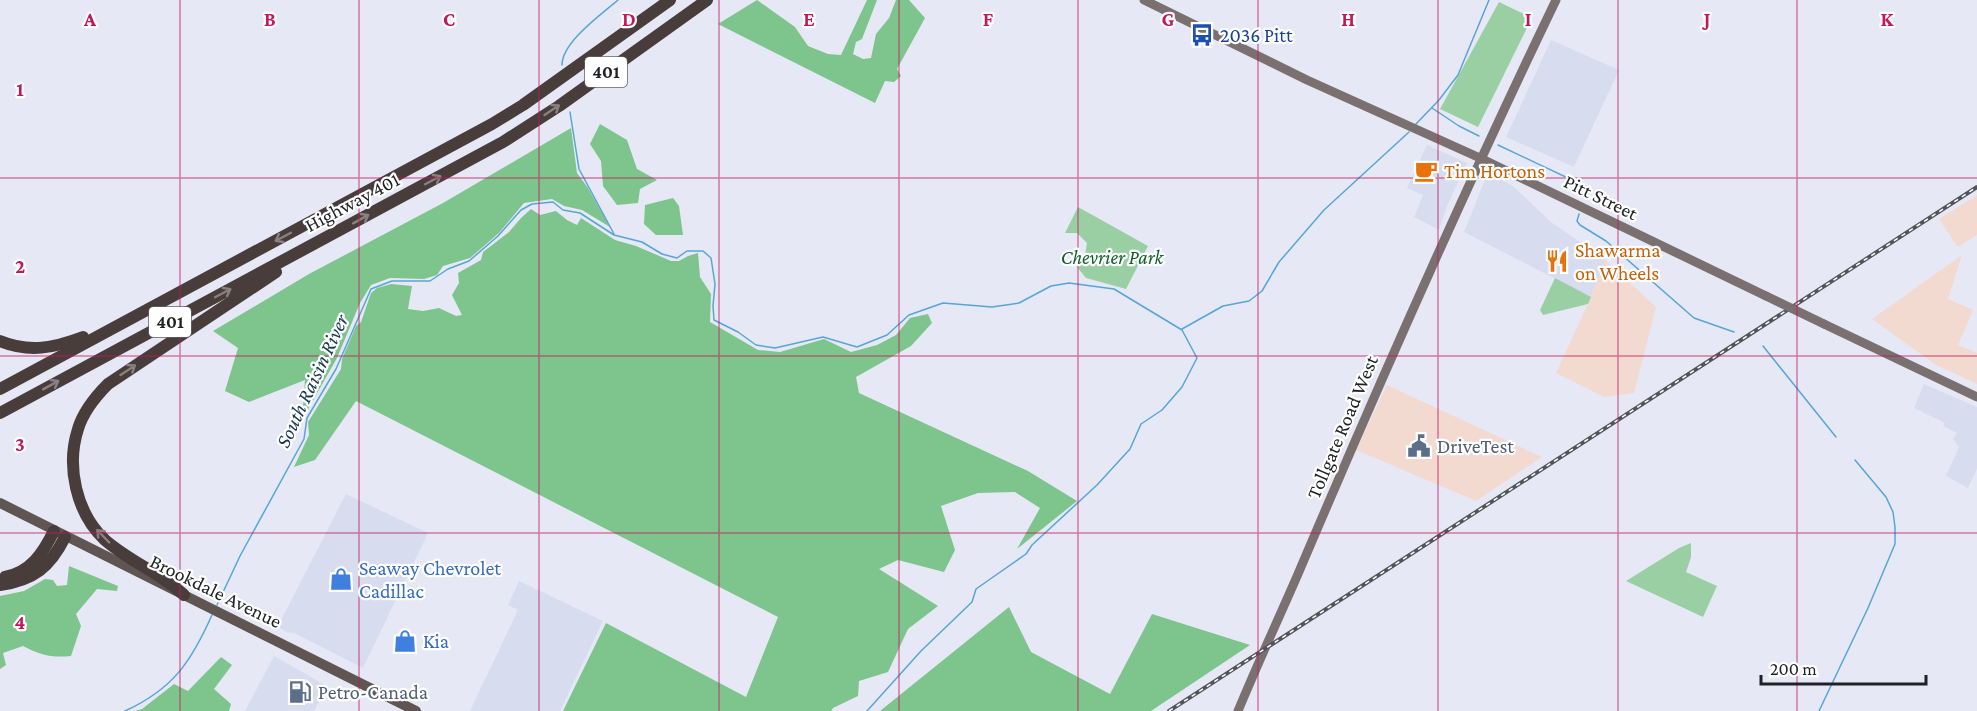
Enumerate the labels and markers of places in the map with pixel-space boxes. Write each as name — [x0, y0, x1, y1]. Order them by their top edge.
bus stop icon: 2036 Pitt — [1189, 22, 1215, 48]
place label: 2036 Pitt — [1220, 24, 1293, 46]
cafe icon: Tim Hortons — [1413, 158, 1439, 184]
place label: Tim Hortons — [1444, 160, 1545, 182]
place label: Shawarma on Wheels — [1575, 239, 1661, 284]
restaurant icon: Shawarma on Wheels — [1544, 248, 1570, 274]
public building icon: DriveTest — [1406, 433, 1432, 459]
place label: DriveTest — [1437, 435, 1514, 457]
place label: Seaway Chevrolet Cadillac — [359, 557, 501, 602]
shop icon: Seaway Chevrolet Cadillac — [328, 566, 354, 592]
shop icon: Kia — [392, 628, 418, 654]
place label: Kia — [423, 630, 449, 652]
fuel station icon: Petro-Canada — [287, 679, 313, 705]
place label: Petro-Canada — [318, 681, 428, 703]

